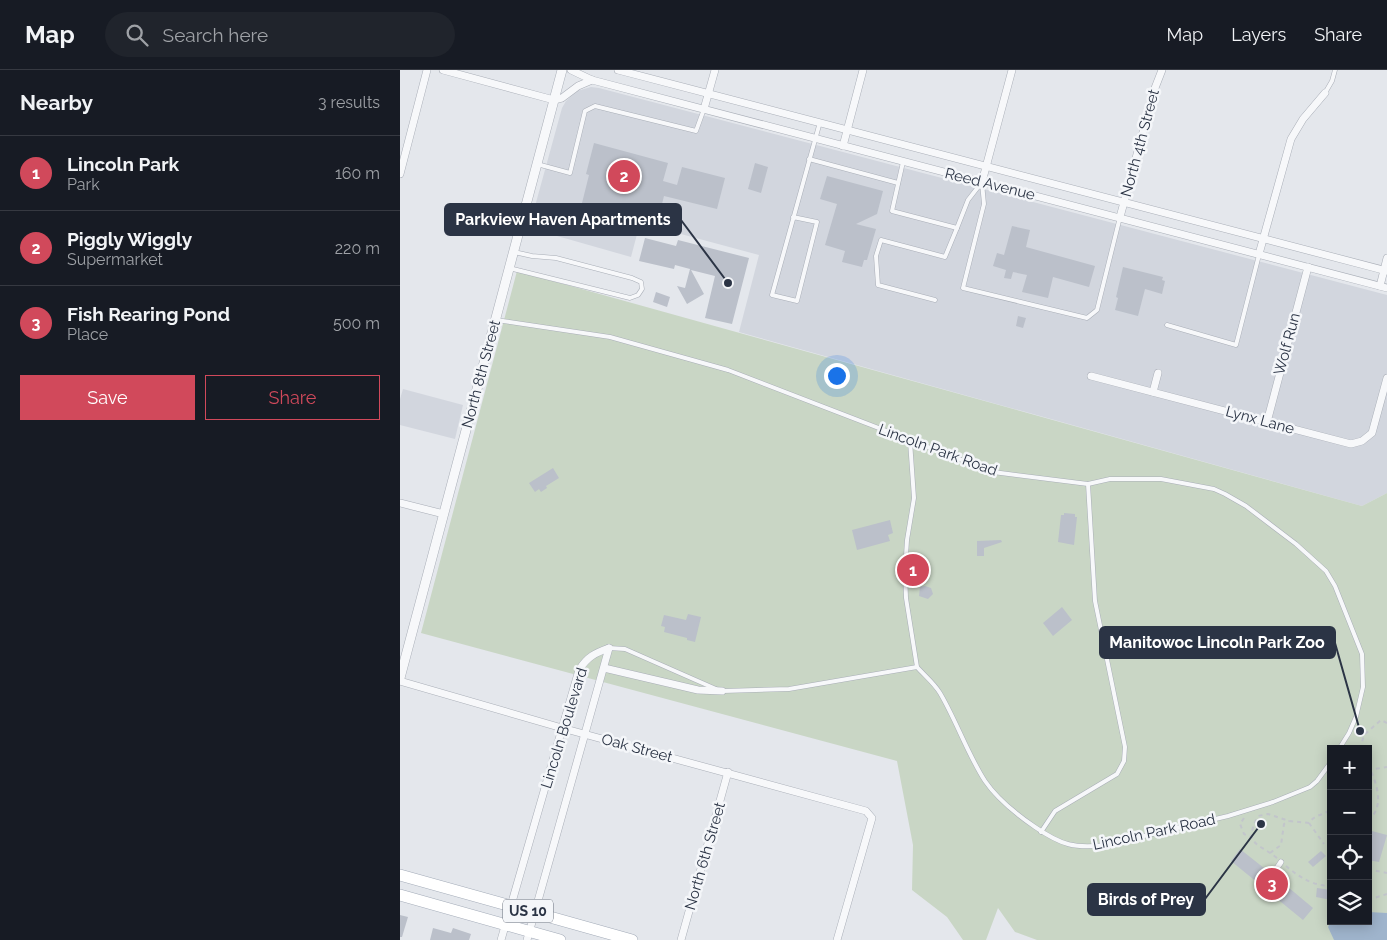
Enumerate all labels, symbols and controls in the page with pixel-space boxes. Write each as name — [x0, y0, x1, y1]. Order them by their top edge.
search box — [105, 12, 455, 57]
text: Map — [25, 20, 75, 49]
icon: search — [123, 21, 151, 49]
text: Search here — [163, 24, 268, 46]
text: Map — [1167, 24, 1203, 45]
text: Layers — [1231, 24, 1286, 45]
text: Share — [1314, 24, 1362, 45]
street label: North 4th Street — [1117, 87, 1163, 199]
text: Nearby — [20, 90, 93, 115]
text: 3 results — [318, 93, 380, 112]
text: Lincoln Park — [67, 153, 179, 175]
pin: 2 — [608, 157, 640, 195]
text: 1 — [32, 164, 40, 183]
text: 160 m — [335, 164, 380, 183]
street label: Reed Avenue — [943, 164, 1037, 204]
text: Park — [67, 175, 100, 194]
callout: Parkview Haven Apartments — [445, 204, 681, 235]
text: Parkview Haven Apartments — [455, 210, 671, 229]
text: Piggly Wiggly — [67, 228, 192, 250]
text: 2 — [31, 239, 41, 258]
text: 220 m — [335, 239, 380, 258]
text: Supermarket — [67, 250, 163, 269]
text: Fish Rearing Pond — [67, 303, 230, 325]
street label: Wolf Run — [1270, 311, 1304, 377]
text: 3 — [32, 314, 40, 333]
text: 500 m — [333, 314, 380, 333]
street label: North 8th Street — [458, 318, 504, 430]
text: Place — [67, 325, 108, 344]
your location — [824, 363, 850, 389]
button: Save — [20, 375, 195, 420]
button: Share — [205, 375, 380, 420]
street label: Lynx Lane — [1224, 402, 1296, 438]
street label: Lincoln Park Road — [876, 420, 1000, 480]
pin: 1 — [897, 551, 929, 589]
callout: Manitowoc Lincoln Park Zoo — [1100, 627, 1335, 658]
text: Manitowoc Lincoln Park Zoo — [1109, 633, 1325, 652]
street label: Lincoln Boulevard — [537, 665, 591, 791]
street label: Oak Street — [600, 730, 674, 766]
map controls — [1327, 745, 1372, 925]
button: + — [1327, 745, 1372, 790]
button: − — [1327, 790, 1372, 835]
street label: North 6th Street — [681, 800, 729, 912]
street label: Lincoln Park Road — [1091, 810, 1217, 854]
button: locate — [1327, 835, 1372, 880]
pin: 3 — [1256, 865, 1288, 903]
button: layers — [1327, 880, 1372, 925]
callout: Birds of Prey — [1088, 884, 1205, 915]
text: Birds of Prey — [1098, 890, 1194, 909]
road number: US 10 — [503, 899, 553, 922]

